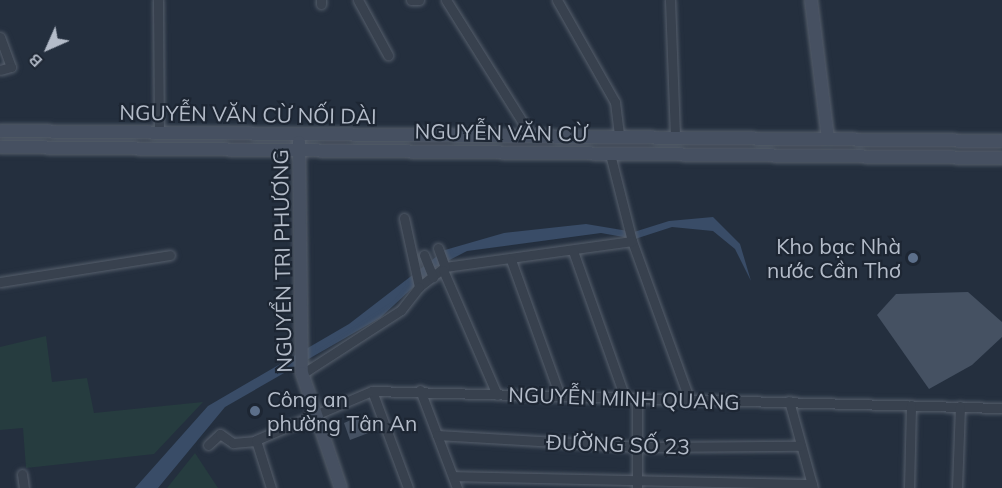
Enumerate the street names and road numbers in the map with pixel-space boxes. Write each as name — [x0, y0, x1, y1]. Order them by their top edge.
street label: NGUYỄN VĂN CỪ NỐI DÀI — [119, 99, 377, 129]
street label: NGUYỄN VĂN CỪ — [414, 118, 588, 146]
street label: NGUYỂN TRI PHƯƠNG — [267, 149, 297, 373]
street label: NGUYỄN MINH QUANG — [508, 381, 740, 415]
street label: ĐƯỜNG SỐ 23 — [546, 429, 690, 459]

